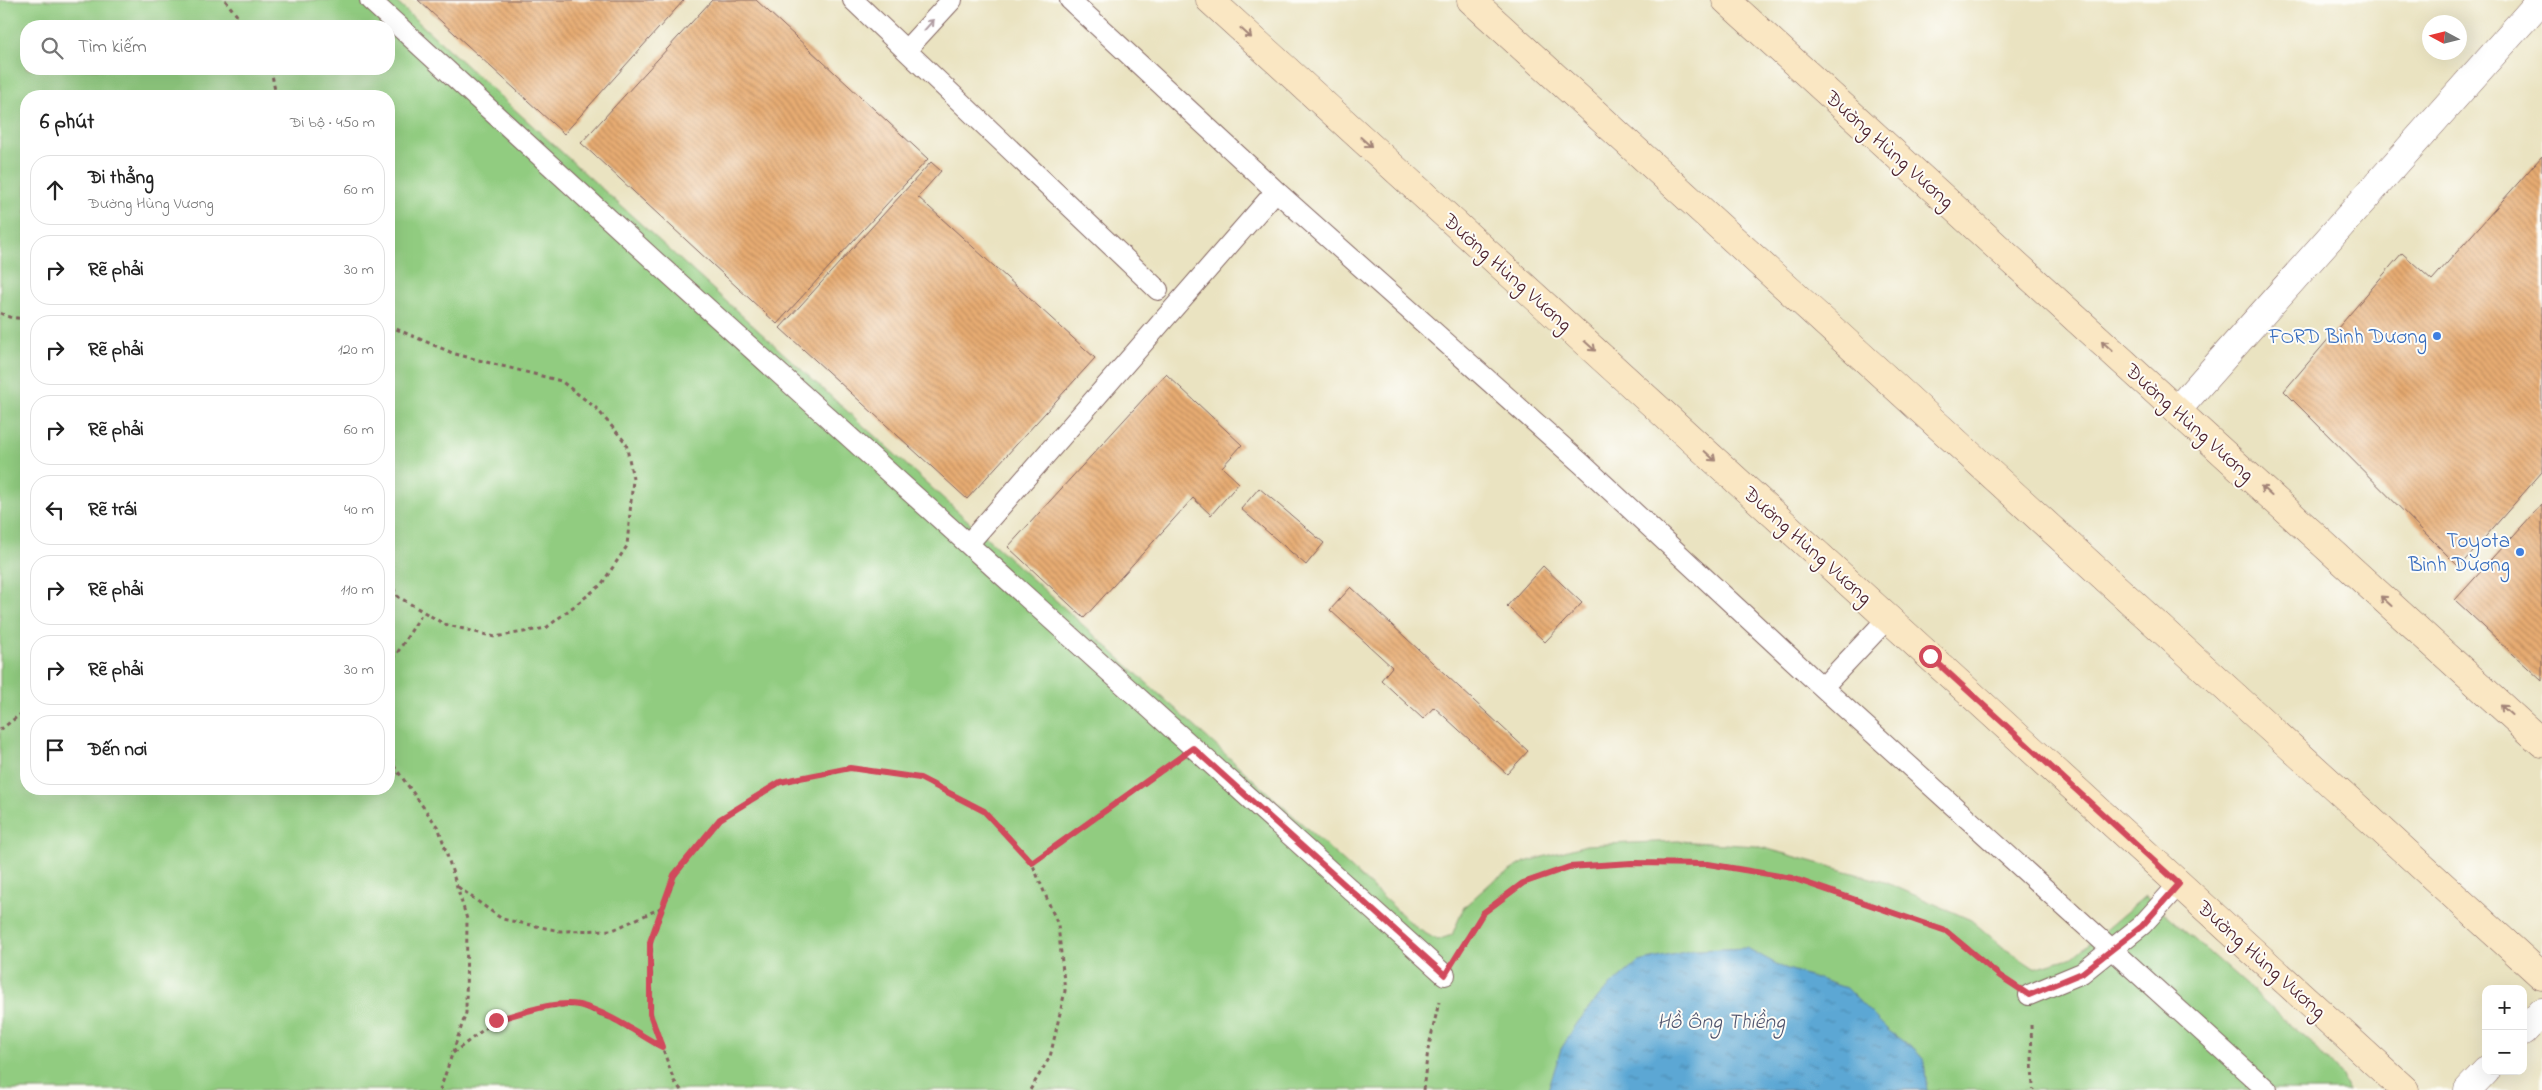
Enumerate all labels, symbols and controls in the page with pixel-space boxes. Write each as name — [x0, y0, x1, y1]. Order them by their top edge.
north arrow — [2422, 15, 2467, 60]
one-way arrow — [923, 18, 935, 31]
search box — [20, 20, 395, 75]
one-way arrow — [1240, 27, 1253, 39]
icon: search — [38, 34, 66, 62]
text: Tìm kiếm — [78, 34, 147, 61]
street label: Đường Hùng Vương — [1815, 83, 1960, 218]
text: 6 phút — [40, 108, 94, 138]
text: Đi bộ · 450 m — [290, 111, 375, 135]
one-way arrow — [1360, 136, 1373, 148]
text: Đi thẳng — [88, 165, 154, 192]
icon: ahead — [41, 176, 69, 204]
text: 60 m — [344, 178, 374, 202]
text: Đường Hùng Vương — [88, 192, 214, 216]
street label: Đường Hùng Vương — [1433, 206, 1578, 341]
icon: right — [41, 256, 69, 284]
text: Rẽ phải — [88, 257, 144, 284]
text: 30 m — [344, 258, 374, 282]
place label: FORD Bình Dương — [2268, 323, 2427, 355]
marker: FORD Bình Dương — [2431, 330, 2443, 342]
icon: right — [41, 336, 69, 364]
text: Rẽ phải — [88, 337, 144, 364]
text: 120 m — [338, 338, 374, 362]
one-way arrow — [1583, 340, 1596, 352]
one-way arrow — [2101, 340, 2114, 352]
street label: Đường Hùng Vương — [2115, 356, 2260, 491]
icon: right — [41, 416, 69, 444]
text: Rẽ phải — [88, 417, 144, 444]
text: 60 m — [344, 418, 374, 442]
one-way arrow — [1703, 450, 1716, 462]
street label: Đường Hùng Vương — [1733, 479, 1878, 614]
one-way arrow — [2260, 485, 2272, 497]
icon: left — [41, 496, 69, 524]
text: Rẽ trái — [88, 497, 137, 524]
text: 40 m — [344, 498, 374, 522]
place label: Toyota Bình Dương — [2407, 527, 2510, 583]
marker: Toyota Bình Dương — [2514, 546, 2526, 558]
icon: right — [41, 576, 69, 604]
text: Rẽ phải — [88, 577, 144, 604]
text: 110 m — [340, 578, 374, 602]
one-way arrow — [2380, 595, 2392, 607]
route start — [1919, 645, 1942, 668]
icon: right — [41, 656, 69, 684]
text: Rẽ phải — [88, 657, 144, 684]
text: 30 m — [344, 658, 374, 682]
one-way arrow — [2500, 704, 2512, 716]
icon: arrive — [41, 736, 69, 764]
text: Đến nơi — [88, 737, 147, 764]
street label: Đường Hùng Vương — [2187, 893, 2332, 1028]
map controls — [2482, 985, 2527, 1075]
button: + — [2482, 985, 2527, 1030]
water label: Hồ Ông Thiềng — [1657, 1007, 1786, 1039]
route end — [485, 1009, 508, 1032]
button: − — [2482, 1030, 2527, 1075]

